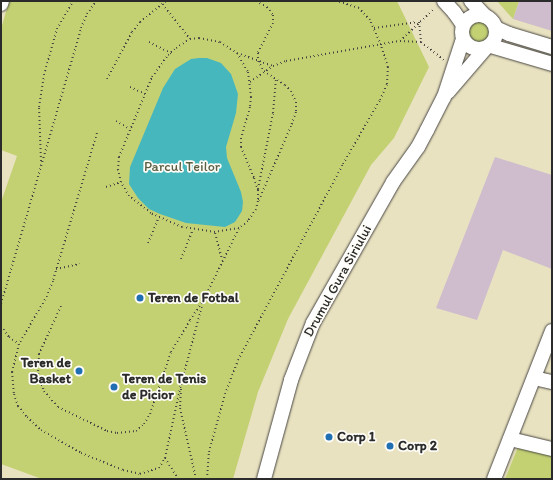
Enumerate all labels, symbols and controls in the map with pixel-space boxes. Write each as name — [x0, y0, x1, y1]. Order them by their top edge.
park label: Parcul Teilor — [145, 159, 219, 175]
street label: Drumul Gura Siriului — [300, 222, 376, 340]
place label: Teren de Fotbal — [148, 290, 239, 306]
marker: Teren de Fotbal — [135, 293, 145, 303]
place label: Teren de Basket — [21, 355, 71, 388]
marker: Teren de Basket — [74, 366, 84, 376]
place label: Teren de Tenis de Picior — [122, 371, 206, 404]
marker: Teren de Tenis de Picior — [109, 382, 119, 392]
place label: Corp 1 — [337, 429, 375, 445]
marker: Corp 1 — [324, 432, 334, 442]
place label: Corp 2 — [398, 438, 437, 454]
marker: Corp 2 — [385, 441, 395, 451]

